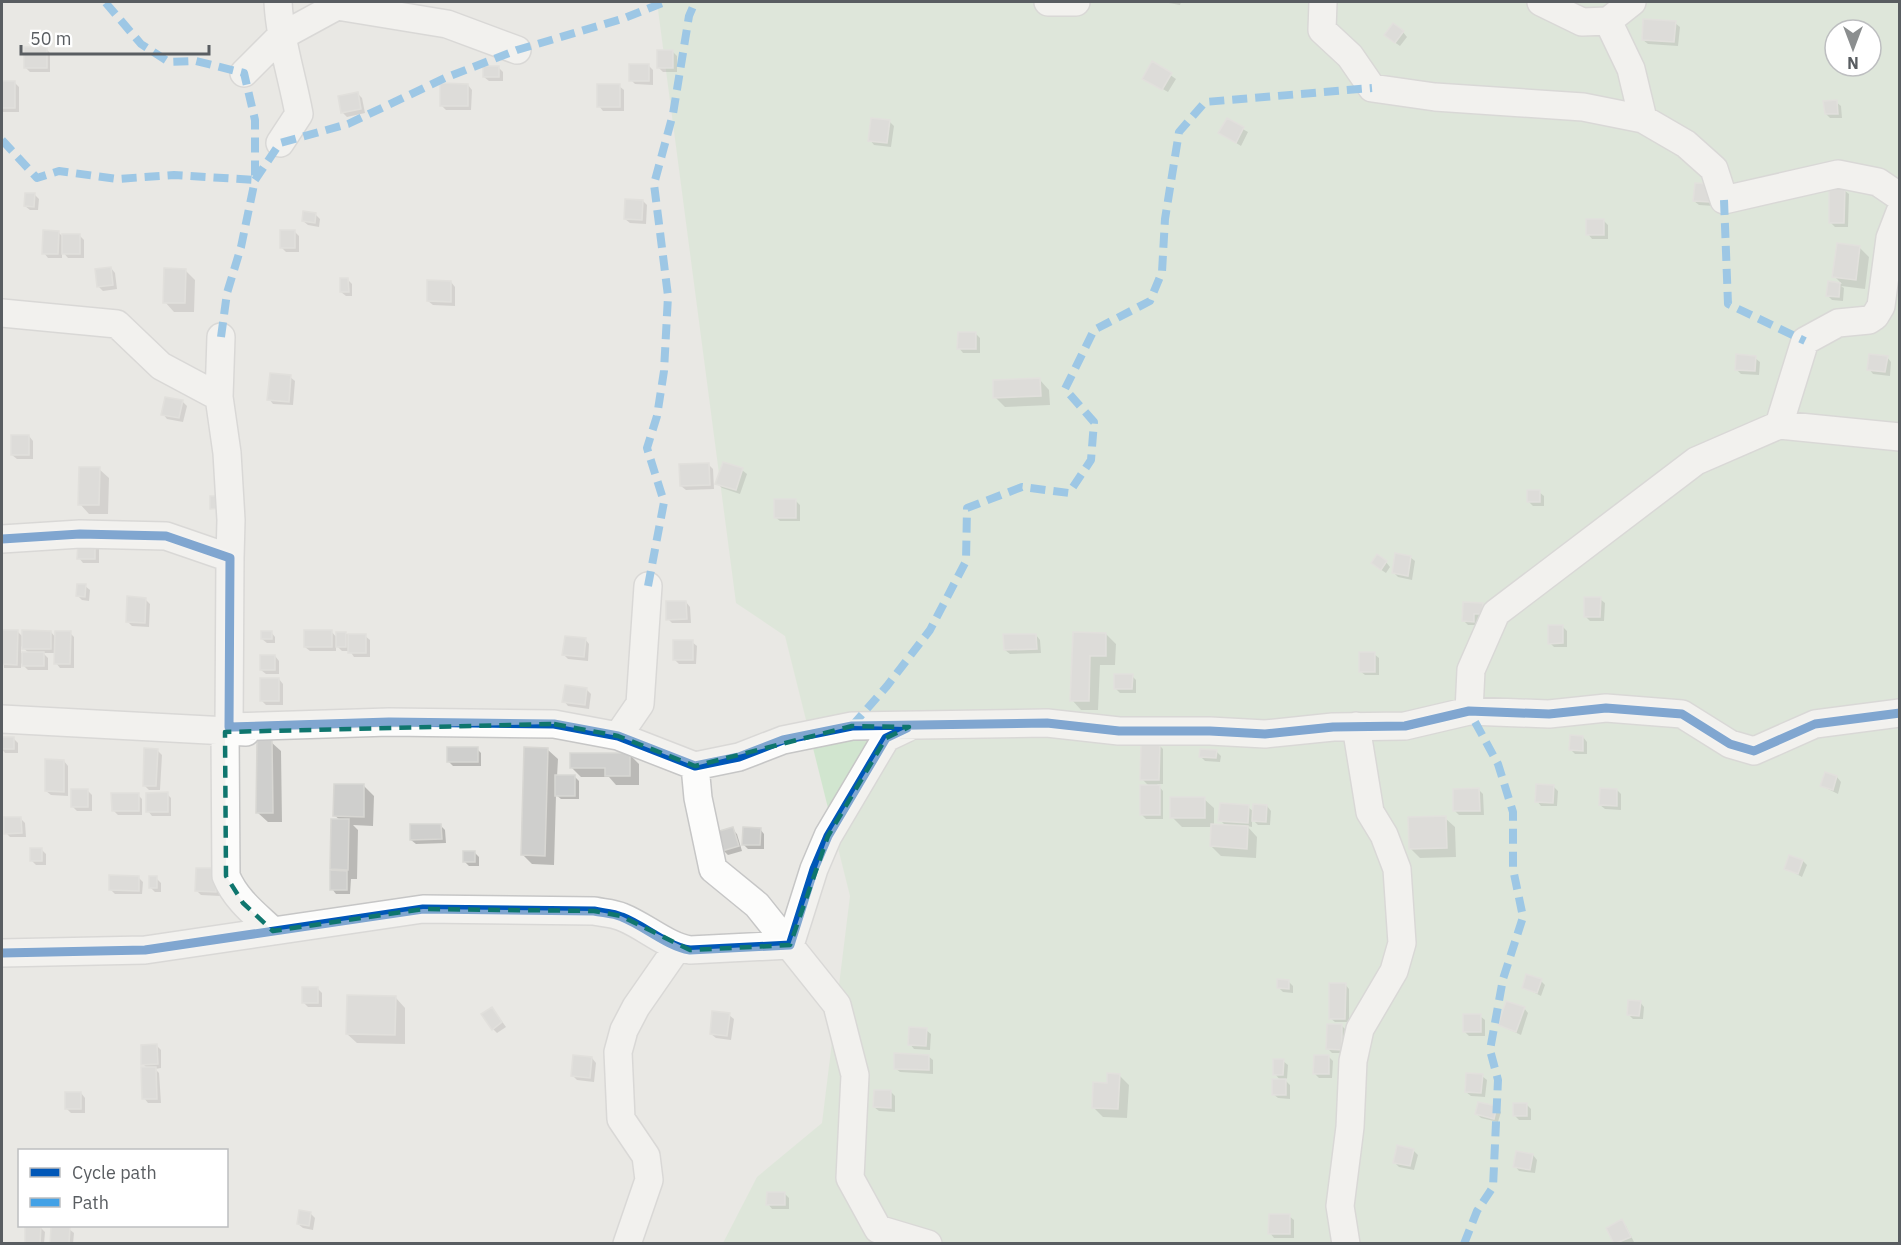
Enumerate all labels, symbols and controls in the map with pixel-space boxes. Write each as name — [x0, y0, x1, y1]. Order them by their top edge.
scale bar — [21, 18, 208, 56]
north arrow — [1823, 18, 1883, 78]
text: 50 m — [30, 27, 72, 50]
text: N — [1847, 53, 1859, 73]
legend — [18, 1149, 228, 1227]
text: Cycle path — [72, 1161, 157, 1184]
text: Path — [72, 1191, 109, 1214]

